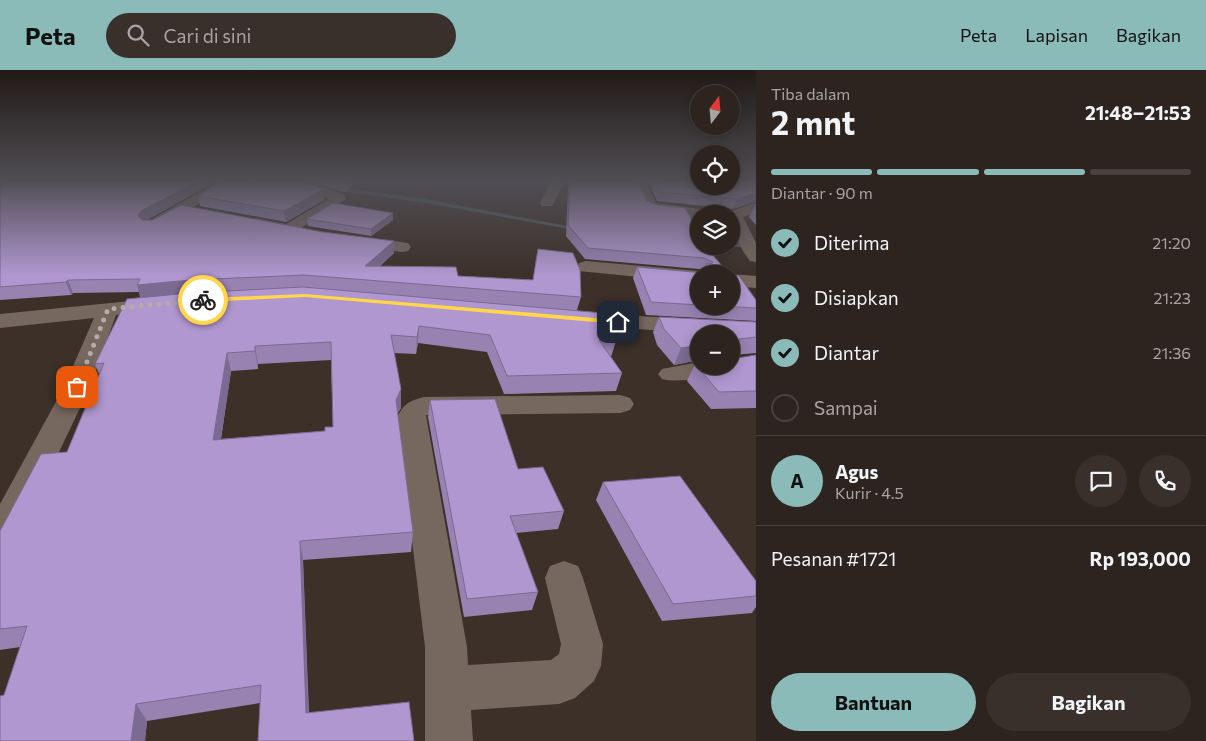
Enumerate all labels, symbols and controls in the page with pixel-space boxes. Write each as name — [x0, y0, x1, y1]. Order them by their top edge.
search box — [106, 13, 456, 58]
text: Peta — [25, 21, 76, 50]
icon: search — [124, 21, 152, 49]
text: Cari di sini — [164, 24, 251, 47]
text: Peta — [960, 24, 997, 46]
text: Lapisan — [1025, 24, 1088, 46]
text: Bagikan — [1116, 24, 1181, 46]
text: Tiba dalam — [771, 84, 850, 103]
north arrow — [690, 85, 740, 135]
map controls — [690, 85, 740, 375]
text: 21:48–21:53 — [1085, 101, 1191, 124]
text: 2 mnt — [771, 102, 855, 142]
button: locate — [690, 145, 740, 195]
text: Diantar · 90 m — [771, 183, 873, 202]
button: layers — [690, 205, 740, 255]
icon: check — [771, 229, 799, 257]
text: Diterima — [814, 231, 890, 254]
text: 21:20 — [1152, 233, 1191, 252]
button: + — [690, 265, 740, 315]
courier — [178, 275, 228, 325]
icon: check — [771, 284, 799, 312]
icon: bike — [189, 286, 217, 314]
text: Disiapkan — [814, 286, 899, 309]
text: 21:23 — [1154, 288, 1191, 307]
pin — [597, 301, 639, 343]
icon: home — [604, 308, 632, 336]
button: − — [690, 325, 740, 375]
icon: check — [771, 339, 799, 367]
text: Diantar — [814, 341, 879, 364]
text: 21:36 — [1153, 343, 1191, 362]
pin — [56, 366, 98, 408]
icon: bag — [63, 373, 91, 401]
text: Sampai — [814, 396, 878, 419]
button: chat — [1075, 455, 1127, 507]
button: phone — [1139, 455, 1191, 507]
text: Agus — [835, 460, 878, 483]
text: A — [790, 469, 804, 492]
text: Kurir · 4.5 — [835, 483, 904, 502]
text: Pesanan #1721 — [771, 547, 896, 570]
text: Rp 193,000 — [1090, 547, 1191, 570]
button: Bantuan — [771, 673, 976, 731]
button: Bagikan — [986, 673, 1191, 731]

